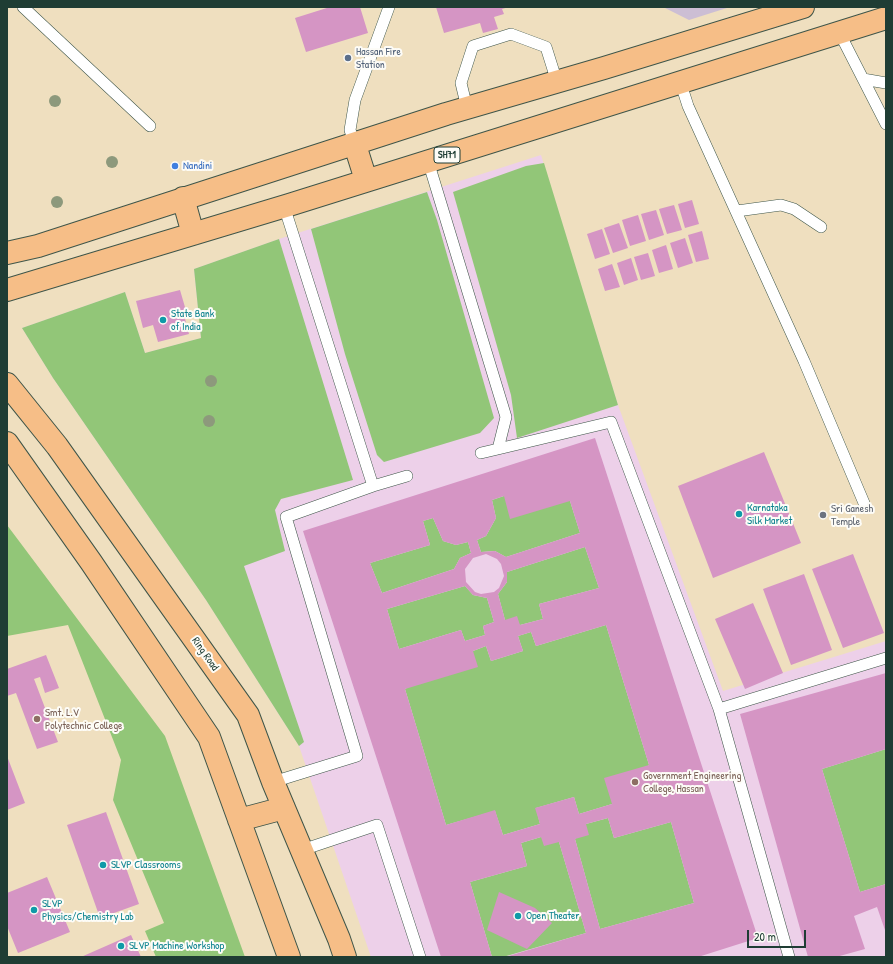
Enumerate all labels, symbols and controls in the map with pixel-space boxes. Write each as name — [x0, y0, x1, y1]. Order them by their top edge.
place label: Hassan Fire Station — [356, 45, 401, 71]
marker: Hassan Fire Station — [343, 53, 353, 63]
road number: SH71 — [434, 147, 460, 163]
place label: Nandini — [183, 159, 212, 173]
marker: Nandini — [170, 161, 180, 171]
place label: State Bank of India — [171, 307, 214, 333]
marker: State Bank of India — [158, 315, 168, 325]
place label: Karnataka Silk Market — [747, 501, 792, 527]
place label: Sri Ganesh Temple — [831, 502, 873, 528]
marker: Karnataka Silk Market — [734, 509, 744, 519]
marker: Sri Ganesh Temple — [818, 510, 828, 520]
street label: Ring Road — [189, 635, 221, 673]
place label: Smt. L.V Polytechnic College — [45, 706, 122, 732]
marker: Smt. L.V Polytechnic College — [32, 714, 42, 724]
place label: Government Engineering College, Hassan — [643, 769, 741, 795]
marker: Government Engineering College, Hassan — [630, 777, 640, 787]
place label: SLVP Classrooms — [111, 858, 181, 872]
marker: SLVP Classrooms — [98, 860, 108, 870]
place label: SLVP Physics/Chemistry Lab — [42, 897, 134, 923]
marker: SLVP Physics/Chemistry Lab — [29, 905, 39, 915]
place label: Open Theater — [526, 909, 580, 923]
marker: Open Theater — [513, 911, 523, 921]
scale bar — [749, 922, 808, 948]
text: 20 m — [754, 928, 776, 945]
place label: SLVP Machine Workshop — [129, 939, 224, 953]
marker: SLVP Machine Workshop — [116, 941, 126, 951]

